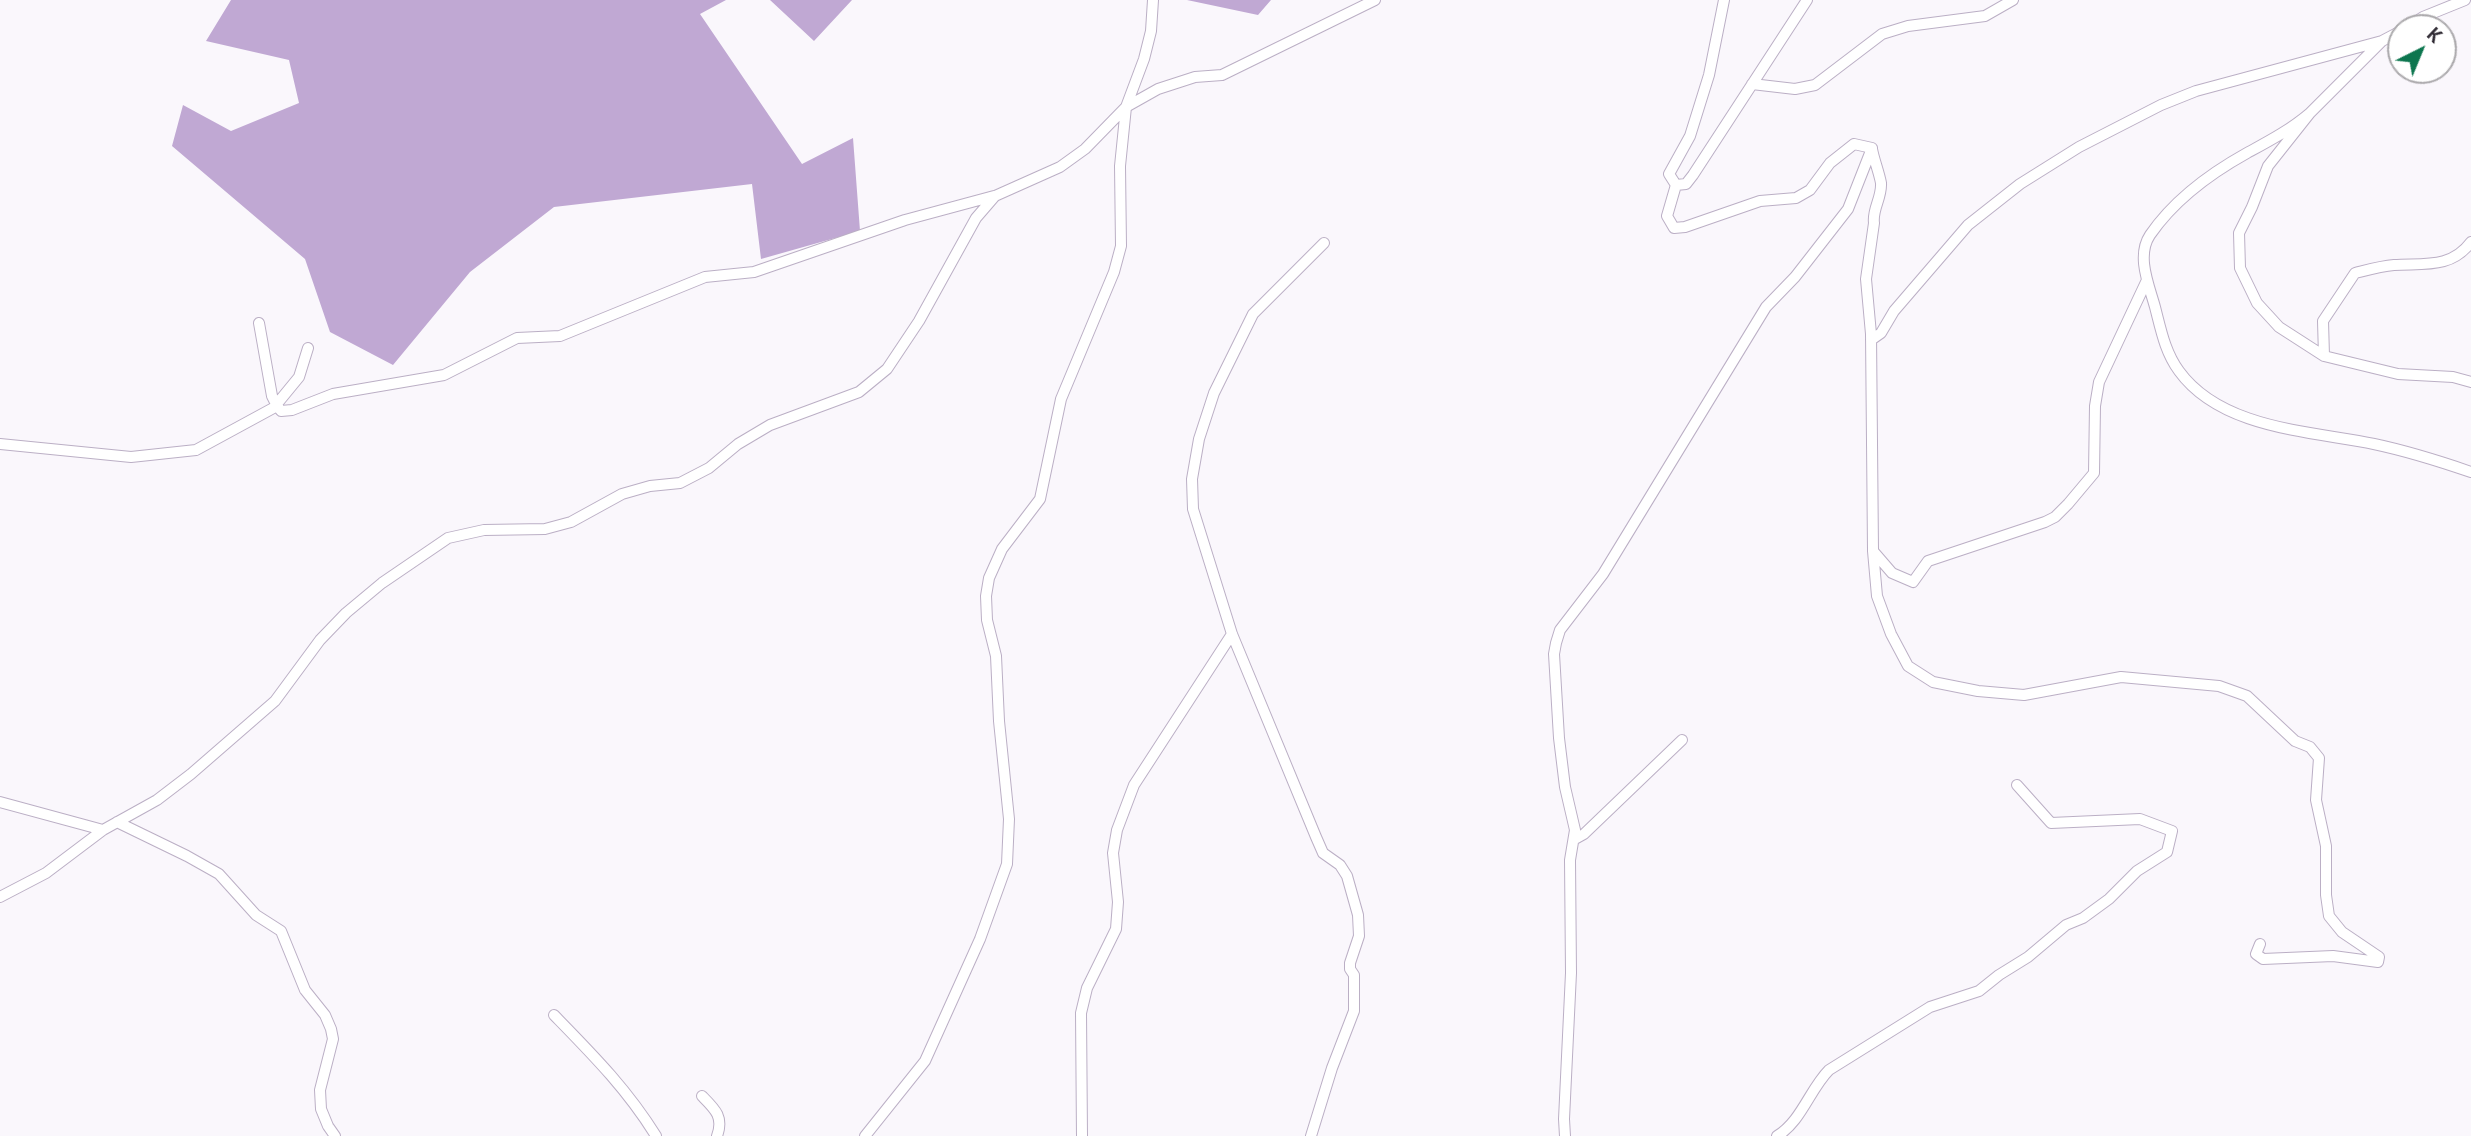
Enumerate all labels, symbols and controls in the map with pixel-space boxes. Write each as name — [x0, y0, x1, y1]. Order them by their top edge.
north arrow — [2387, 14, 2457, 84]
text: K — [2422, 22, 2447, 48]

